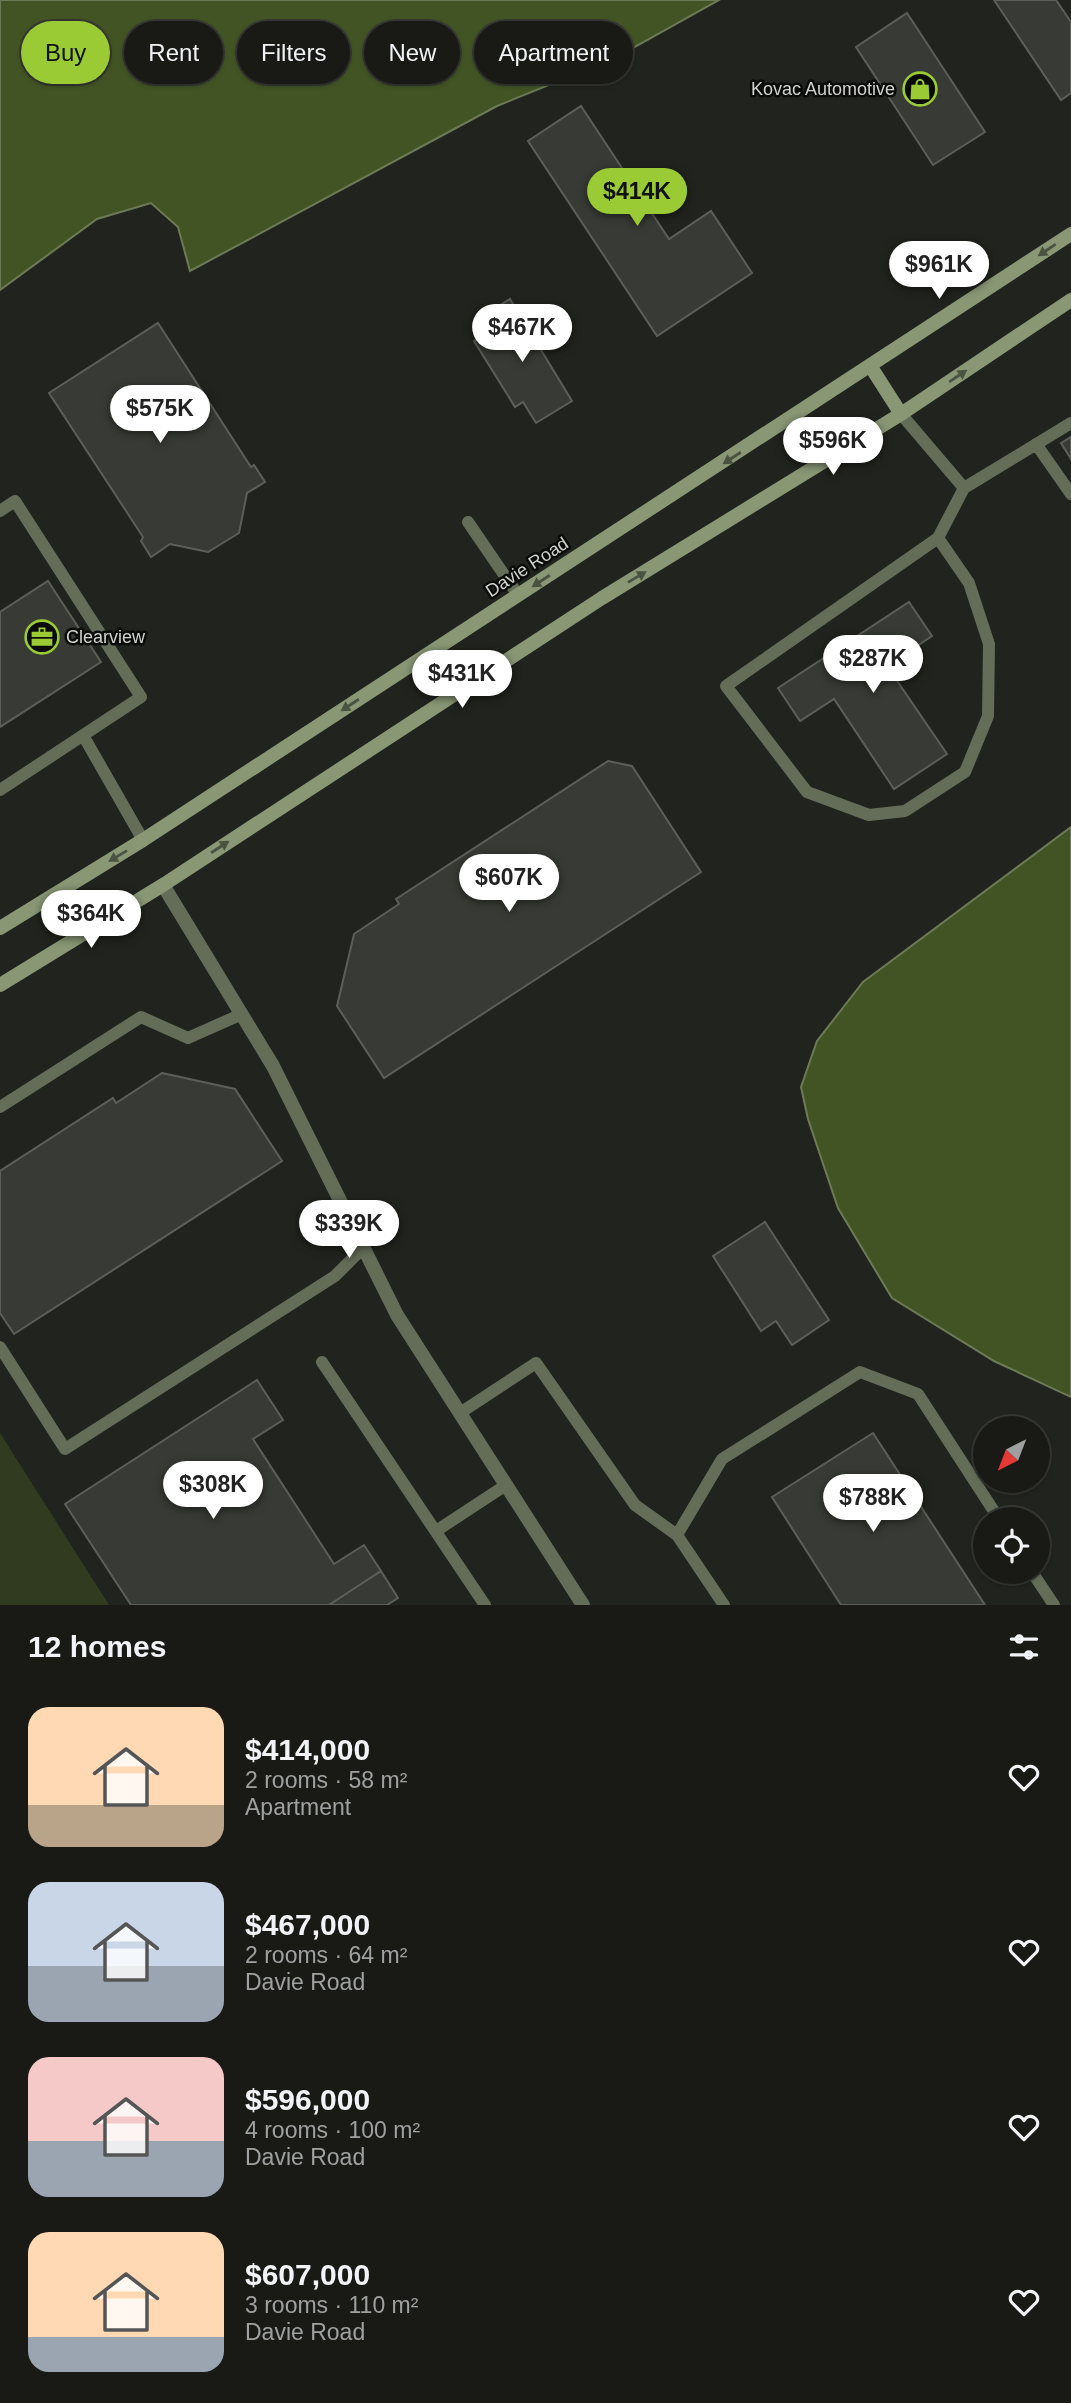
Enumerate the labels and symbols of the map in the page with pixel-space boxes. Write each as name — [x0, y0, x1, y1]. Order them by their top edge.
shop icon: Kovac Automotive — [901, 70, 939, 108]
place label: Kovac Automotive — [751, 79, 895, 99]
pin: $414K — [588, 168, 686, 228]
pin: $961K — [890, 242, 988, 301]
one-way arrow — [1037, 244, 1057, 257]
pin: $467K — [473, 304, 571, 364]
one-way arrow — [948, 369, 968, 382]
pin: $575K — [111, 386, 209, 445]
pin: $596K — [784, 418, 882, 477]
one-way arrow — [722, 451, 741, 464]
street label: Davie Road — [482, 533, 572, 601]
one-way arrow — [627, 571, 646, 583]
one-way arrow — [531, 574, 550, 587]
office icon: Clearview — [23, 618, 61, 656]
place label: Clearview — [66, 627, 146, 647]
pin: $287K — [824, 636, 922, 695]
pin: $431K — [413, 650, 511, 710]
one-way arrow — [340, 699, 360, 712]
one-way arrow — [210, 841, 230, 854]
one-way arrow — [108, 849, 127, 862]
pin: $607K — [460, 855, 558, 914]
pin: $364K — [42, 890, 140, 950]
pin: $339K — [300, 1200, 398, 1260]
north arrow — [973, 1416, 1050, 1493]
pin: $308K — [164, 1462, 262, 1521]
pin: $788K — [824, 1474, 922, 1534]

